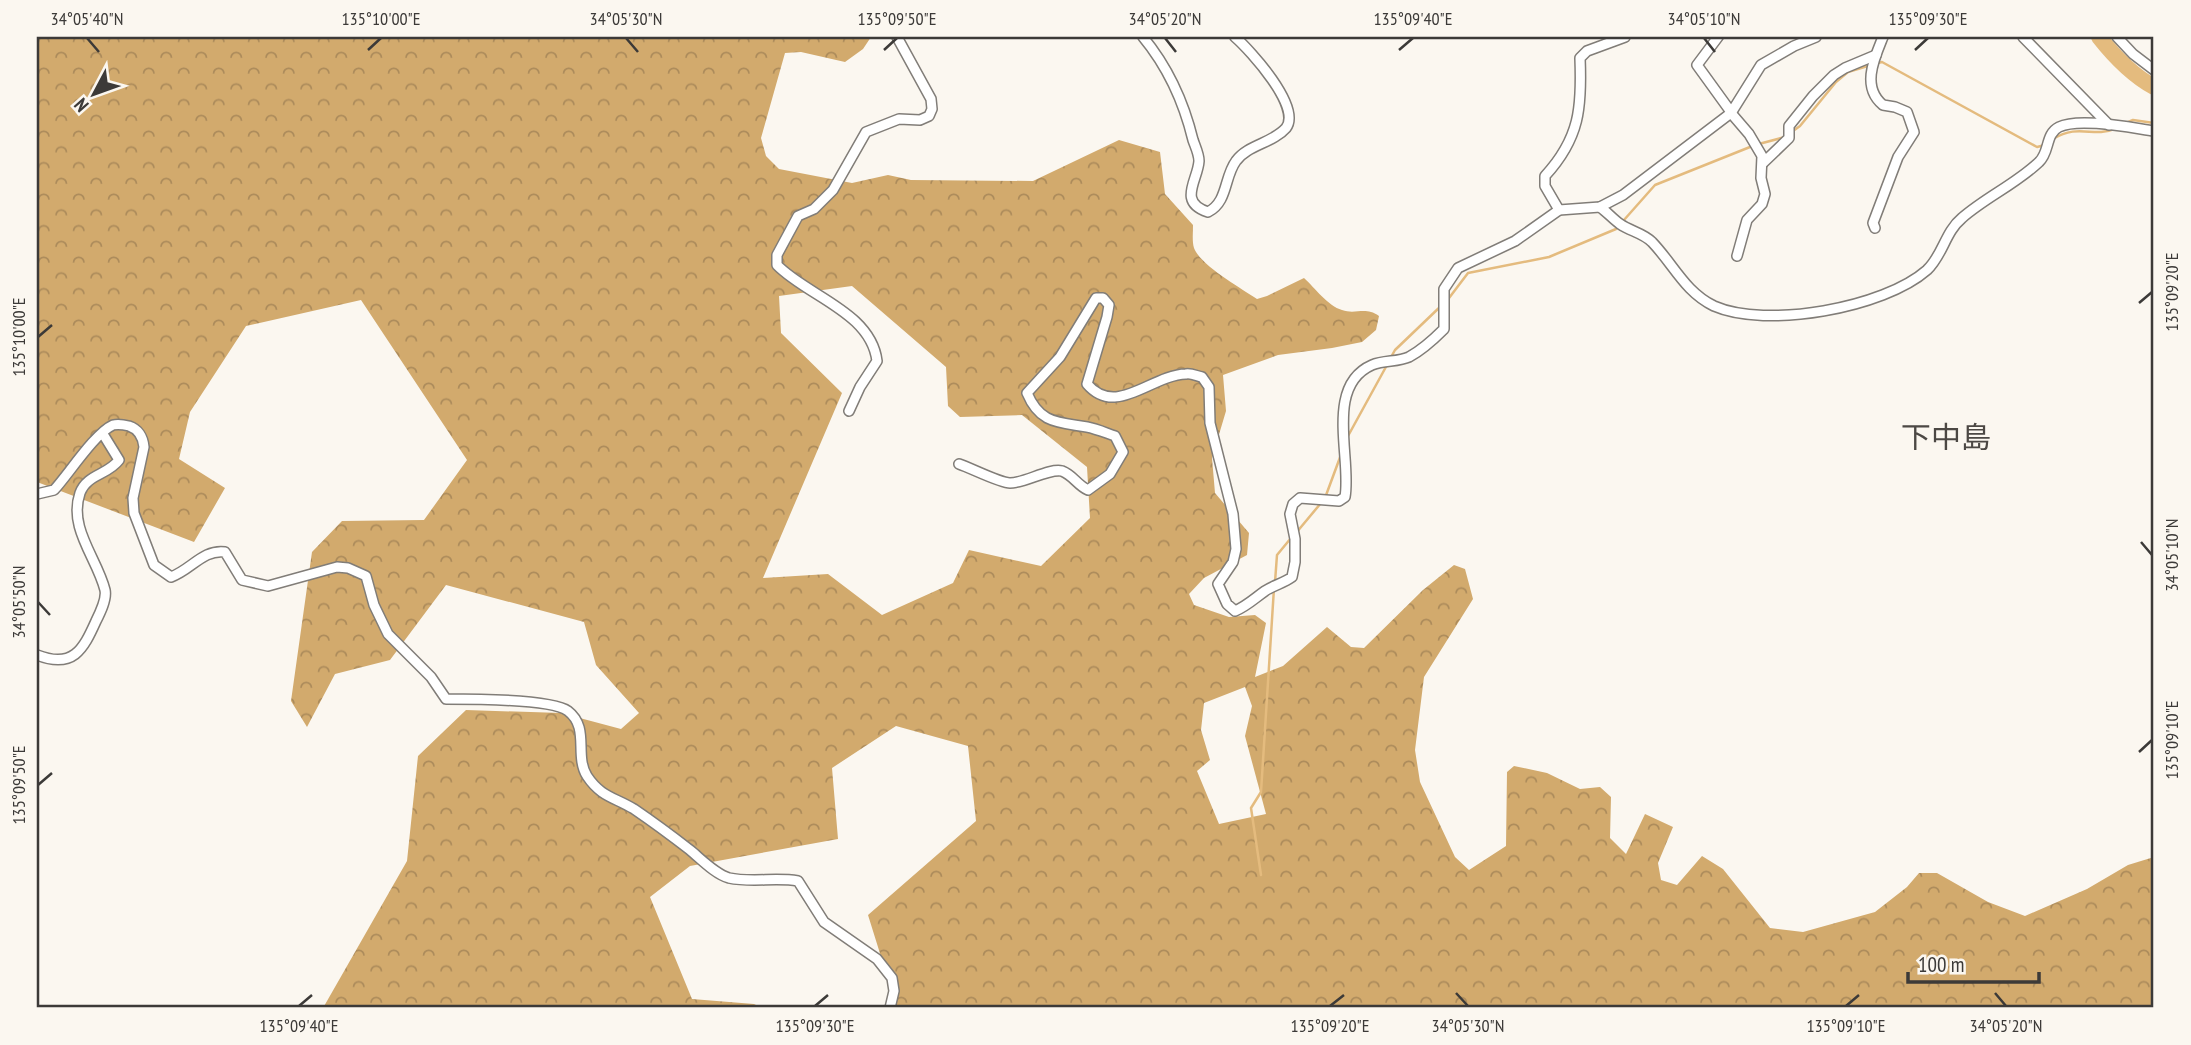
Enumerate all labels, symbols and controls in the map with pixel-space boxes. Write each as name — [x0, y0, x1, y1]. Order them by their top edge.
text: 34°05'40"N — [51, 7, 123, 30]
text: 135°10'00"E — [342, 7, 420, 30]
text: 34°05'30"N — [590, 7, 662, 30]
text: 135°09'50"E — [858, 7, 936, 30]
text: 34°05'20"N — [1129, 7, 1201, 30]
text: 135°09'40"E — [1374, 7, 1452, 30]
text: 34°05'10"N — [1668, 7, 1740, 30]
text: 135°09'30"E — [1889, 7, 1967, 30]
north arrow — [60, 60, 130, 130]
text: N — [69, 93, 94, 117]
text: 135°09'20"E — [2160, 253, 2183, 331]
text: 135°10'00"E — [7, 298, 30, 376]
district label: 下中島 — [1901, 417, 1991, 456]
text: 34°05'10"N — [2160, 519, 2183, 591]
text: 34°05'50"N — [7, 566, 30, 638]
text: 135°09'10"E — [2160, 701, 2183, 779]
text: 135°09'50"E — [7, 746, 30, 824]
scale bar — [1908, 940, 2039, 984]
text: 100 m — [1918, 951, 1964, 978]
text: 135°09'40"E — [260, 1014, 338, 1037]
text: 135°09'30"E — [776, 1014, 854, 1037]
text: 135°09'20"E — [1291, 1014, 1369, 1037]
text: 34°05'30"N — [1432, 1014, 1504, 1037]
text: 135°09'10"E — [1807, 1014, 1885, 1037]
text: 34°05'20"N — [1970, 1014, 2042, 1037]

